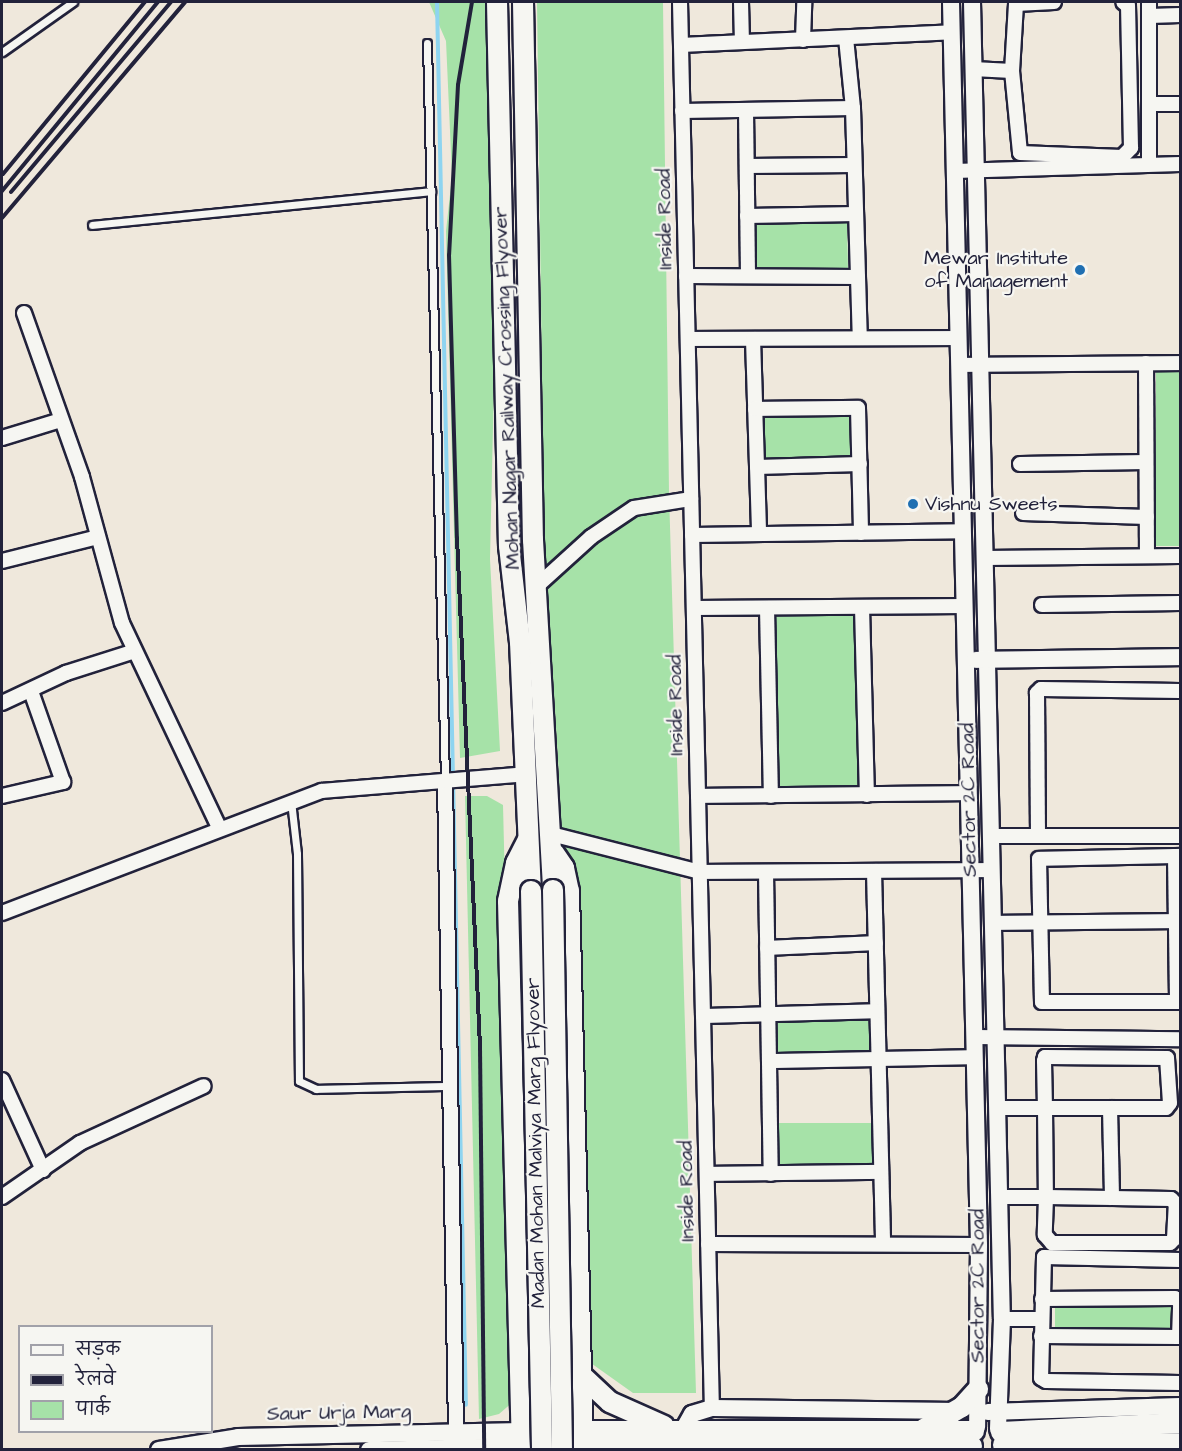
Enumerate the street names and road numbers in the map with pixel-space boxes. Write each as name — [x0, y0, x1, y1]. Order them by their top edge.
street label: Inside Road — [652, 168, 678, 270]
street label: Mohan Nagar Railway Crossing Flyover — [489, 206, 525, 570]
street label: Inside Road — [663, 654, 689, 756]
street label: Sector 2C Road — [956, 723, 982, 877]
street label: Madan Mohan Malviya Marg Flyover — [521, 977, 551, 1309]
street label: Inside Road — [674, 1140, 700, 1242]
street label: Sector 2C Road — [966, 1209, 990, 1363]
street label: Saur Urja Marg — [267, 1400, 411, 1426]

